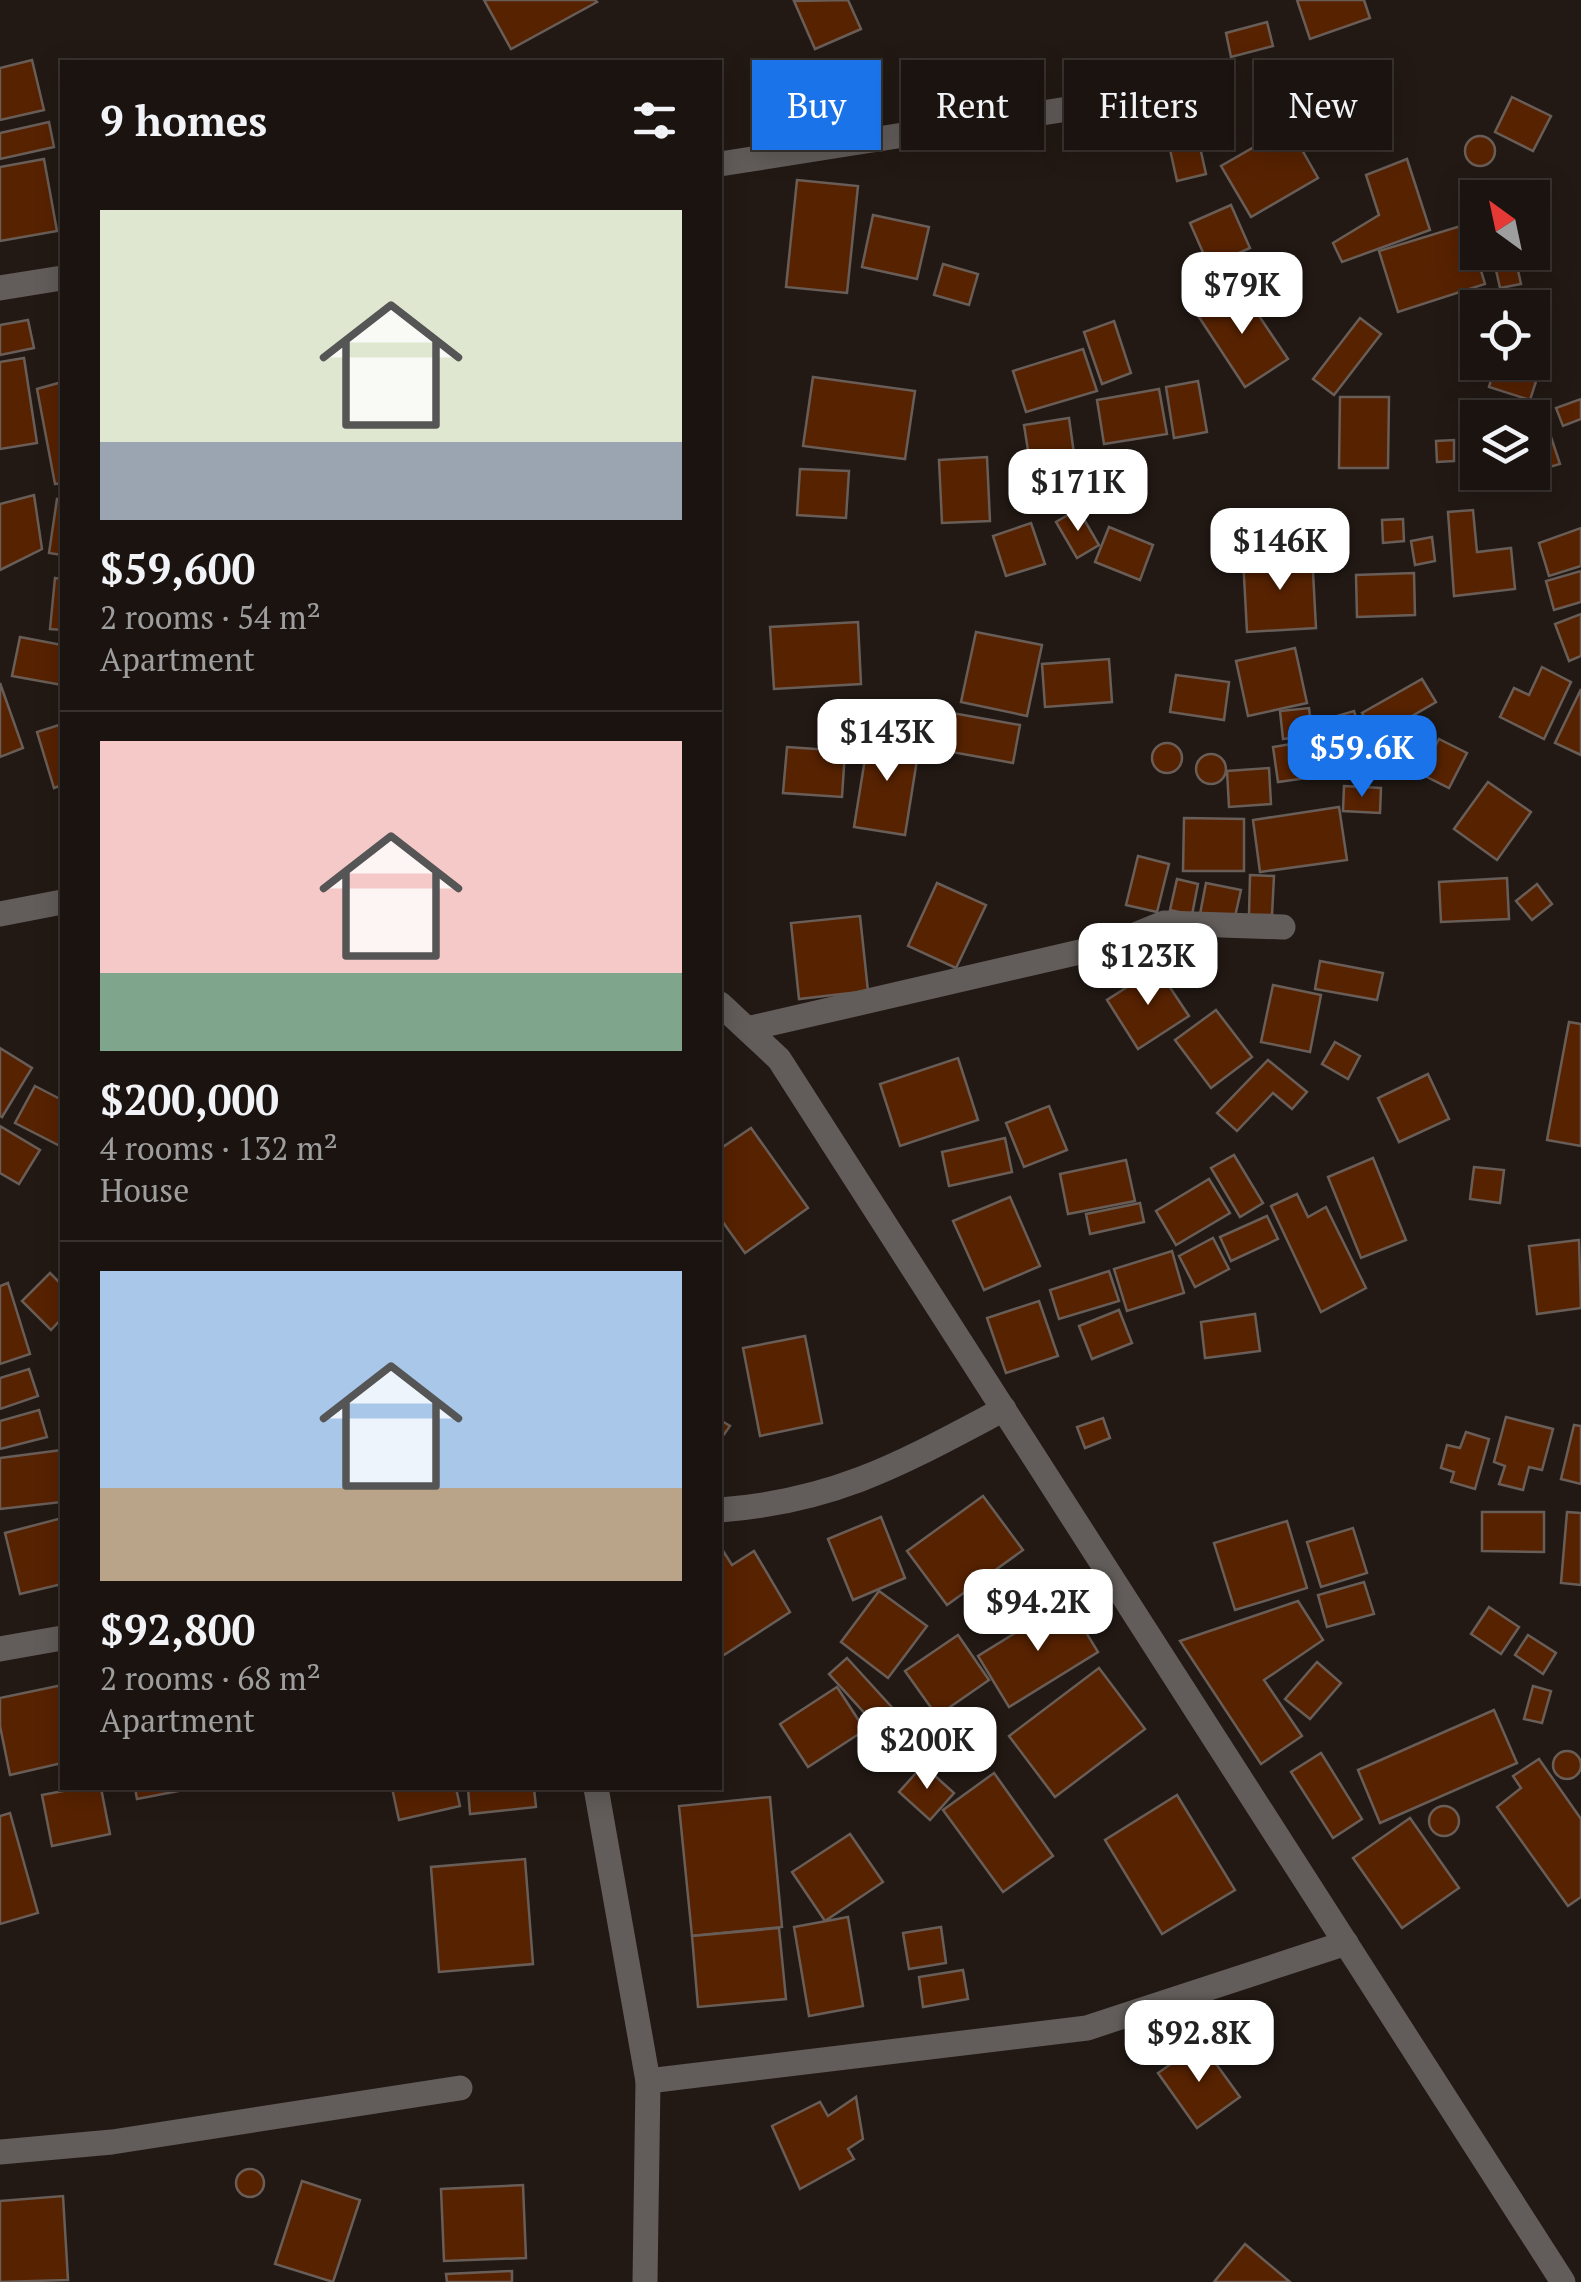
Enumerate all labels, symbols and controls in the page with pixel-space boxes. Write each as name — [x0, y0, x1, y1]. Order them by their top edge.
chip: Buy — [752, 60, 881, 150]
chip: Rent — [901, 60, 1044, 150]
chip: Filters — [1064, 60, 1234, 150]
chip: New — [1254, 60, 1392, 150]
text: 9 homes — [100, 92, 267, 148]
icon: filters — [627, 93, 682, 148]
north arrow — [1460, 180, 1550, 270]
map controls — [1460, 180, 1550, 490]
pin: $79K — [1183, 252, 1301, 337]
text: $79K — [1204, 263, 1280, 305]
icon: home — [301, 275, 481, 455]
button: locate — [1460, 290, 1550, 380]
button: layers — [1460, 400, 1550, 490]
pin: $171K — [1008, 449, 1148, 534]
text: $171K — [1030, 460, 1126, 502]
pin: $146K — [1210, 508, 1350, 593]
text: $146K — [1232, 519, 1328, 561]
text: $59,600 — [100, 540, 255, 596]
text: 2 rooms · 54 m² — [100, 596, 321, 638]
text: Apartment — [100, 638, 255, 680]
pin: $143K — [817, 699, 957, 784]
text: $143K — [839, 710, 935, 752]
pin: $59.6K — [1281, 715, 1443, 800]
text: $59.6K — [1310, 726, 1414, 768]
icon: home — [301, 806, 481, 986]
pin: $123K — [1078, 923, 1218, 1008]
text: $123K — [1100, 934, 1196, 976]
text: $200,000 — [100, 1071, 279, 1127]
text: 4 rooms · 132 m² — [100, 1127, 338, 1169]
text: House — [100, 1169, 189, 1211]
icon: home — [301, 1336, 481, 1516]
pin: $94.2K — [957, 1569, 1119, 1654]
text: $94.2K — [986, 1580, 1090, 1622]
text: $92,800 — [100, 1601, 255, 1657]
text: 2 rooms · 68 m² — [100, 1657, 321, 1699]
text: Apartment — [100, 1699, 255, 1741]
pin: $200K — [857, 1707, 997, 1792]
text: $200K — [879, 1718, 975, 1760]
pin: $92.8K — [1118, 2000, 1280, 2085]
text: $92.8K — [1147, 2011, 1251, 2053]

